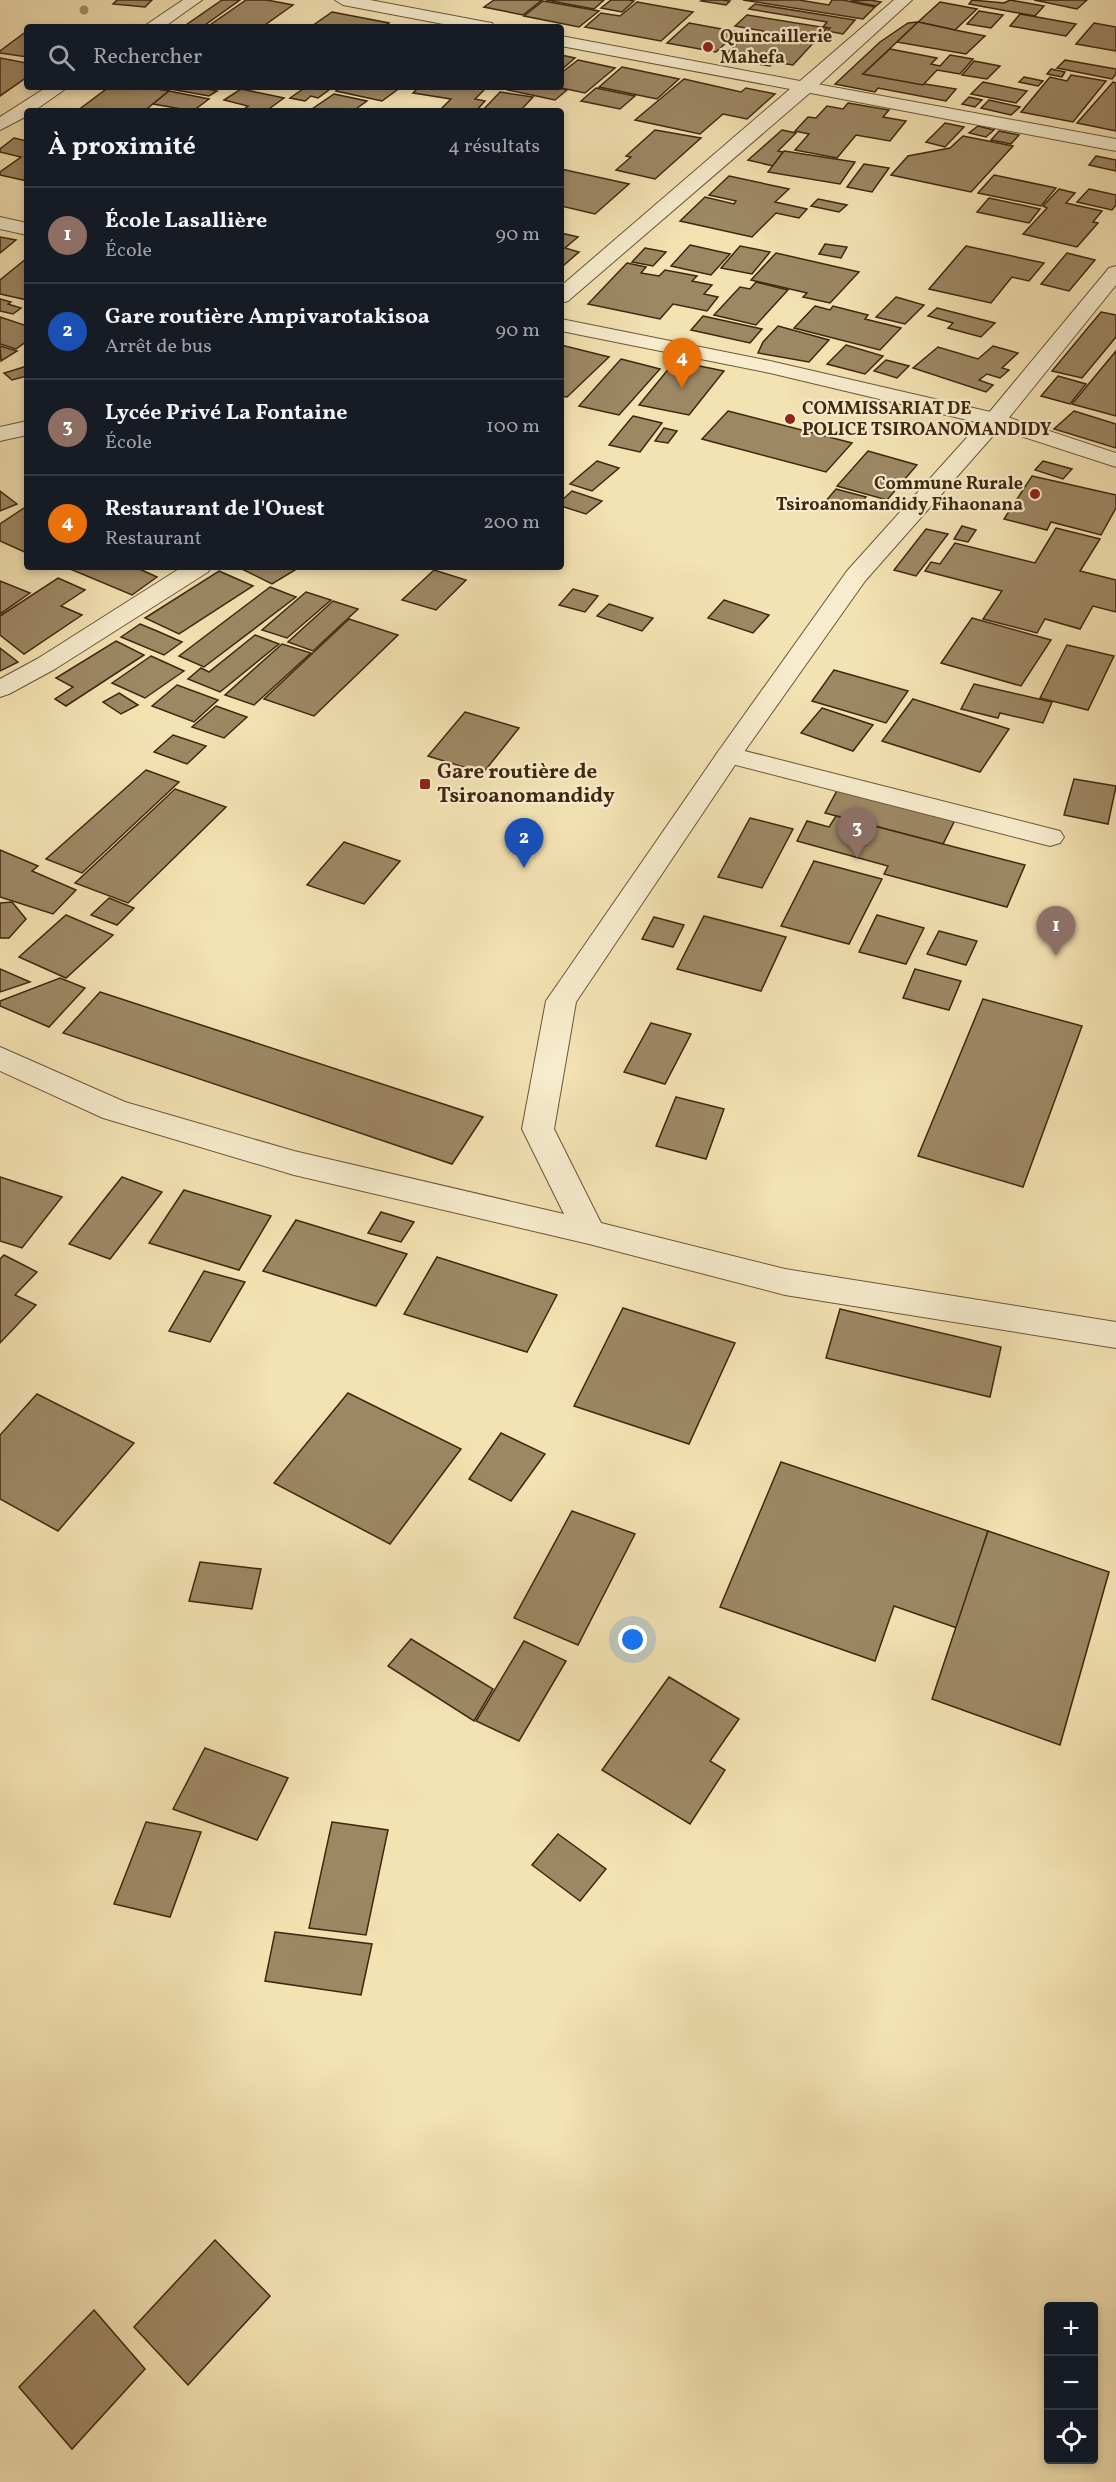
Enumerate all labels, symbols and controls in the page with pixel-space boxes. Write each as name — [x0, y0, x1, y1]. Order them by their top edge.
search box — [24, 24, 564, 90]
place label: Quincaillerie Mahefa — [720, 25, 832, 71]
marker: Quincaillerie Mahefa — [701, 40, 715, 54]
icon: search — [45, 41, 78, 74]
text: Rechercher — [93, 42, 202, 73]
text: À proximité — [48, 129, 196, 165]
text: 4 résultats — [448, 133, 540, 161]
text: École Lasallière — [105, 206, 267, 237]
text: 1 — [63, 221, 72, 249]
text: 90 m — [496, 221, 540, 249]
text: École — [105, 237, 152, 265]
text: Gare routière Ampivarotakisoa — [105, 302, 430, 333]
text: 2 — [62, 317, 73, 345]
text: 90 m — [496, 317, 540, 345]
text: Arrêt de bus — [105, 333, 212, 361]
pin: 4 — [662, 338, 702, 388]
place label: COMMISSARIAT DE POLICE TSIROANOMANDIDY — [802, 397, 1052, 443]
text: Lycée Privé La Fontaine — [105, 398, 347, 429]
marker: COMMISSARIAT DE POLICE TSIROANOMANDIDY — [783, 412, 797, 426]
text: 3 — [62, 413, 73, 441]
text: 100 m — [486, 413, 540, 441]
text: École — [105, 429, 152, 457]
place label: Commune Rurale Tsiroanomandidy Fihaonana — [776, 472, 1023, 518]
marker: Commune Rurale Tsiroanomandidy Fihaonana — [1028, 487, 1042, 501]
text: Restaurant de l'Ouest — [105, 494, 325, 525]
text: 4 — [61, 509, 74, 537]
text: 200 m — [483, 509, 540, 537]
text: Restaurant — [105, 525, 202, 553]
place label: Gare routière de Tsiroanomandidy — [437, 758, 615, 811]
marker: Gare routière de Tsiroanomandidy — [418, 777, 432, 791]
pin: 3 — [838, 808, 876, 858]
pin: 2 — [504, 818, 544, 868]
pin: 1 — [1036, 906, 1076, 956]
your location — [618, 1625, 647, 1654]
map controls — [1044, 2302, 1098, 2464]
button: + — [1044, 2302, 1098, 2356]
button: − — [1044, 2356, 1098, 2410]
button: locate — [1044, 2410, 1098, 2464]

